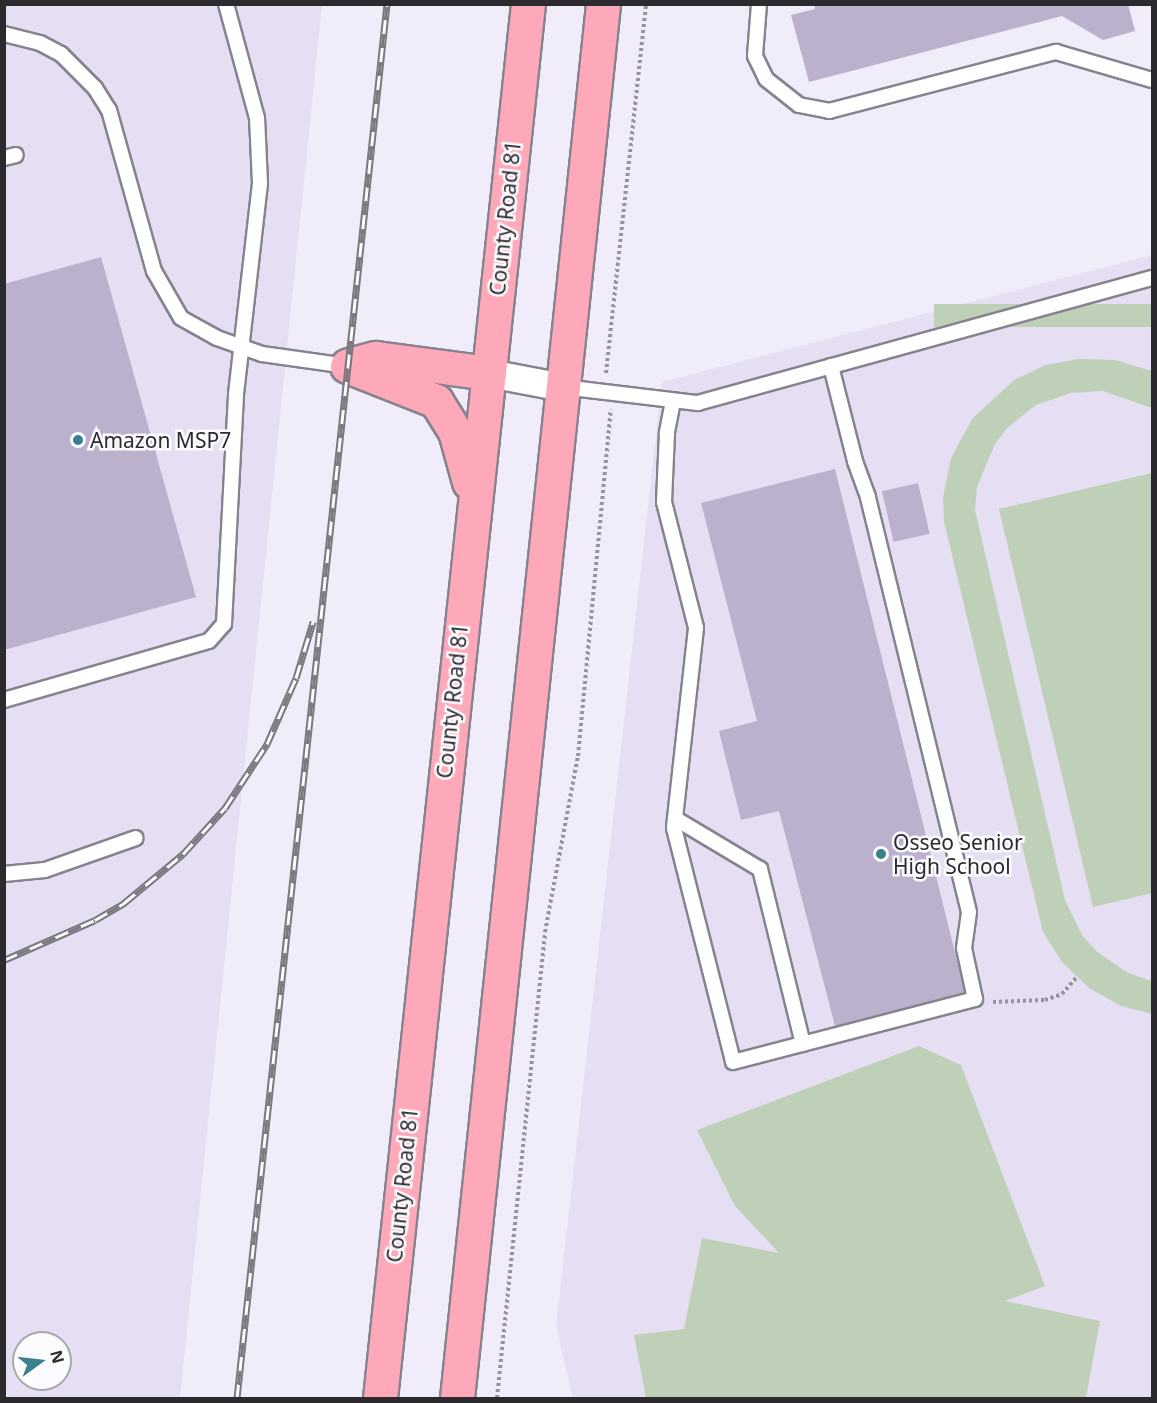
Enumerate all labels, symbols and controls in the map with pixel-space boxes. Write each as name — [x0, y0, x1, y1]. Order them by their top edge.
street label: County Road 81 — [484, 139, 526, 297]
place label: Amazon MSP7 — [90, 427, 231, 453]
marker: Amazon MSP7 — [71, 433, 85, 447]
street label: County Road 81 — [431, 622, 473, 780]
place label: Osseo Senior High School — [893, 829, 1023, 879]
marker: Osseo Senior High School — [874, 847, 888, 861]
street label: County Road 81 — [381, 1106, 423, 1264]
north arrow — [12, 1331, 72, 1391]
text: N — [45, 1348, 70, 1366]

